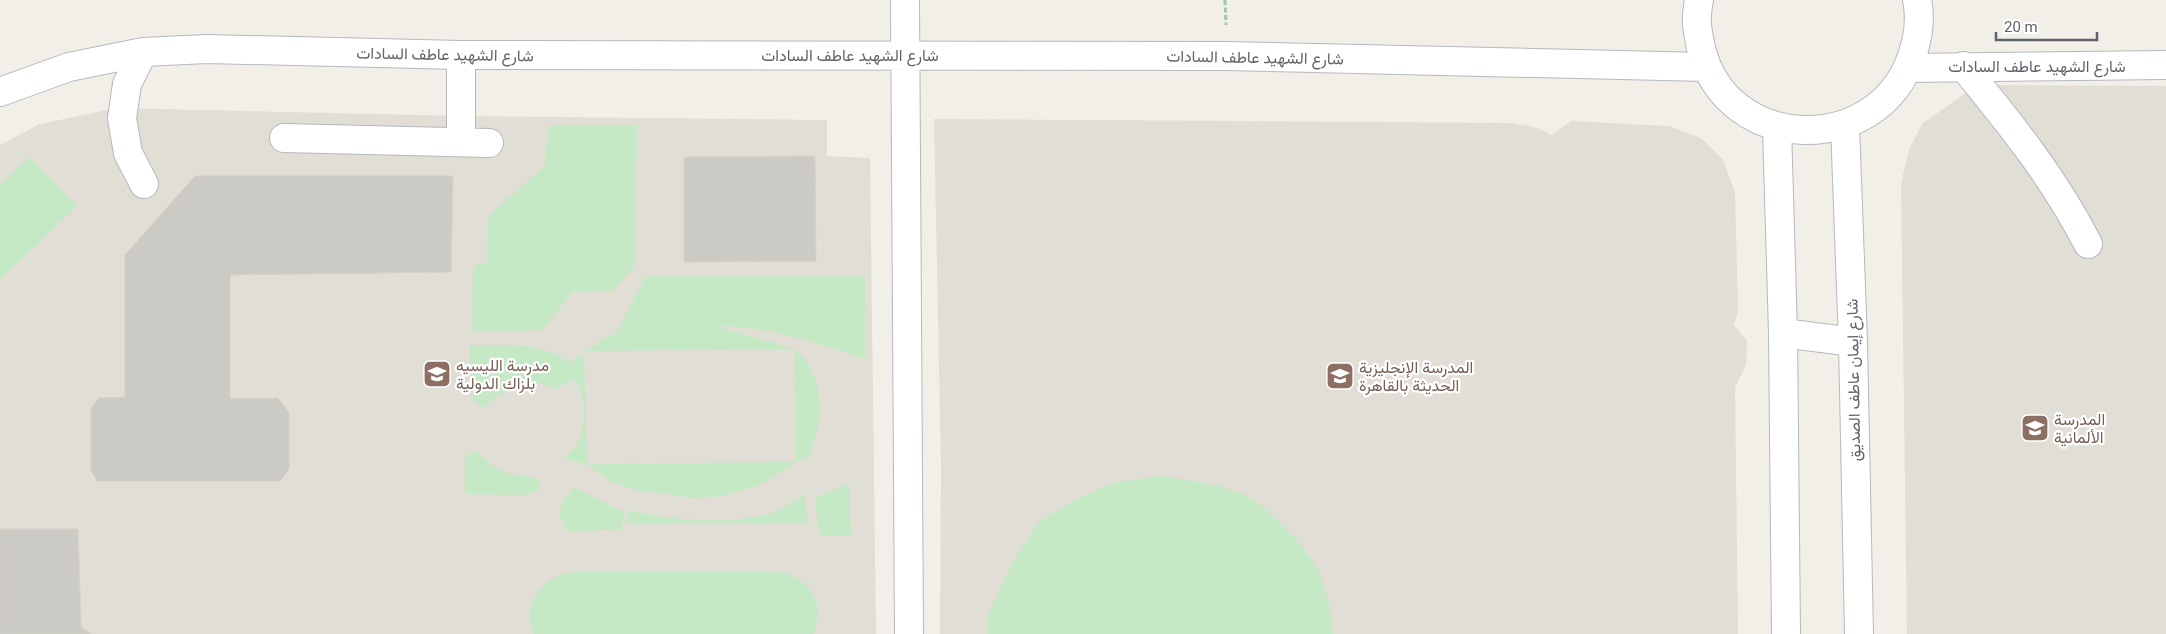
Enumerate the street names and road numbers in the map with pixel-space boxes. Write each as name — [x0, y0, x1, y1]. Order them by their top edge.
street label: شارع الشهيد عاطف السادات — [356, 43, 534, 68]
street label: شارع الشهيد عاطف السادات — [761, 46, 939, 67]
street label: شارع الشهيد عاطف السادات — [1166, 46, 1344, 71]
street label: شارع الشهيد عاطف السادات — [1948, 57, 2126, 78]
street label: شارع إيمان عاطف الصديق — [1843, 298, 1866, 461]

